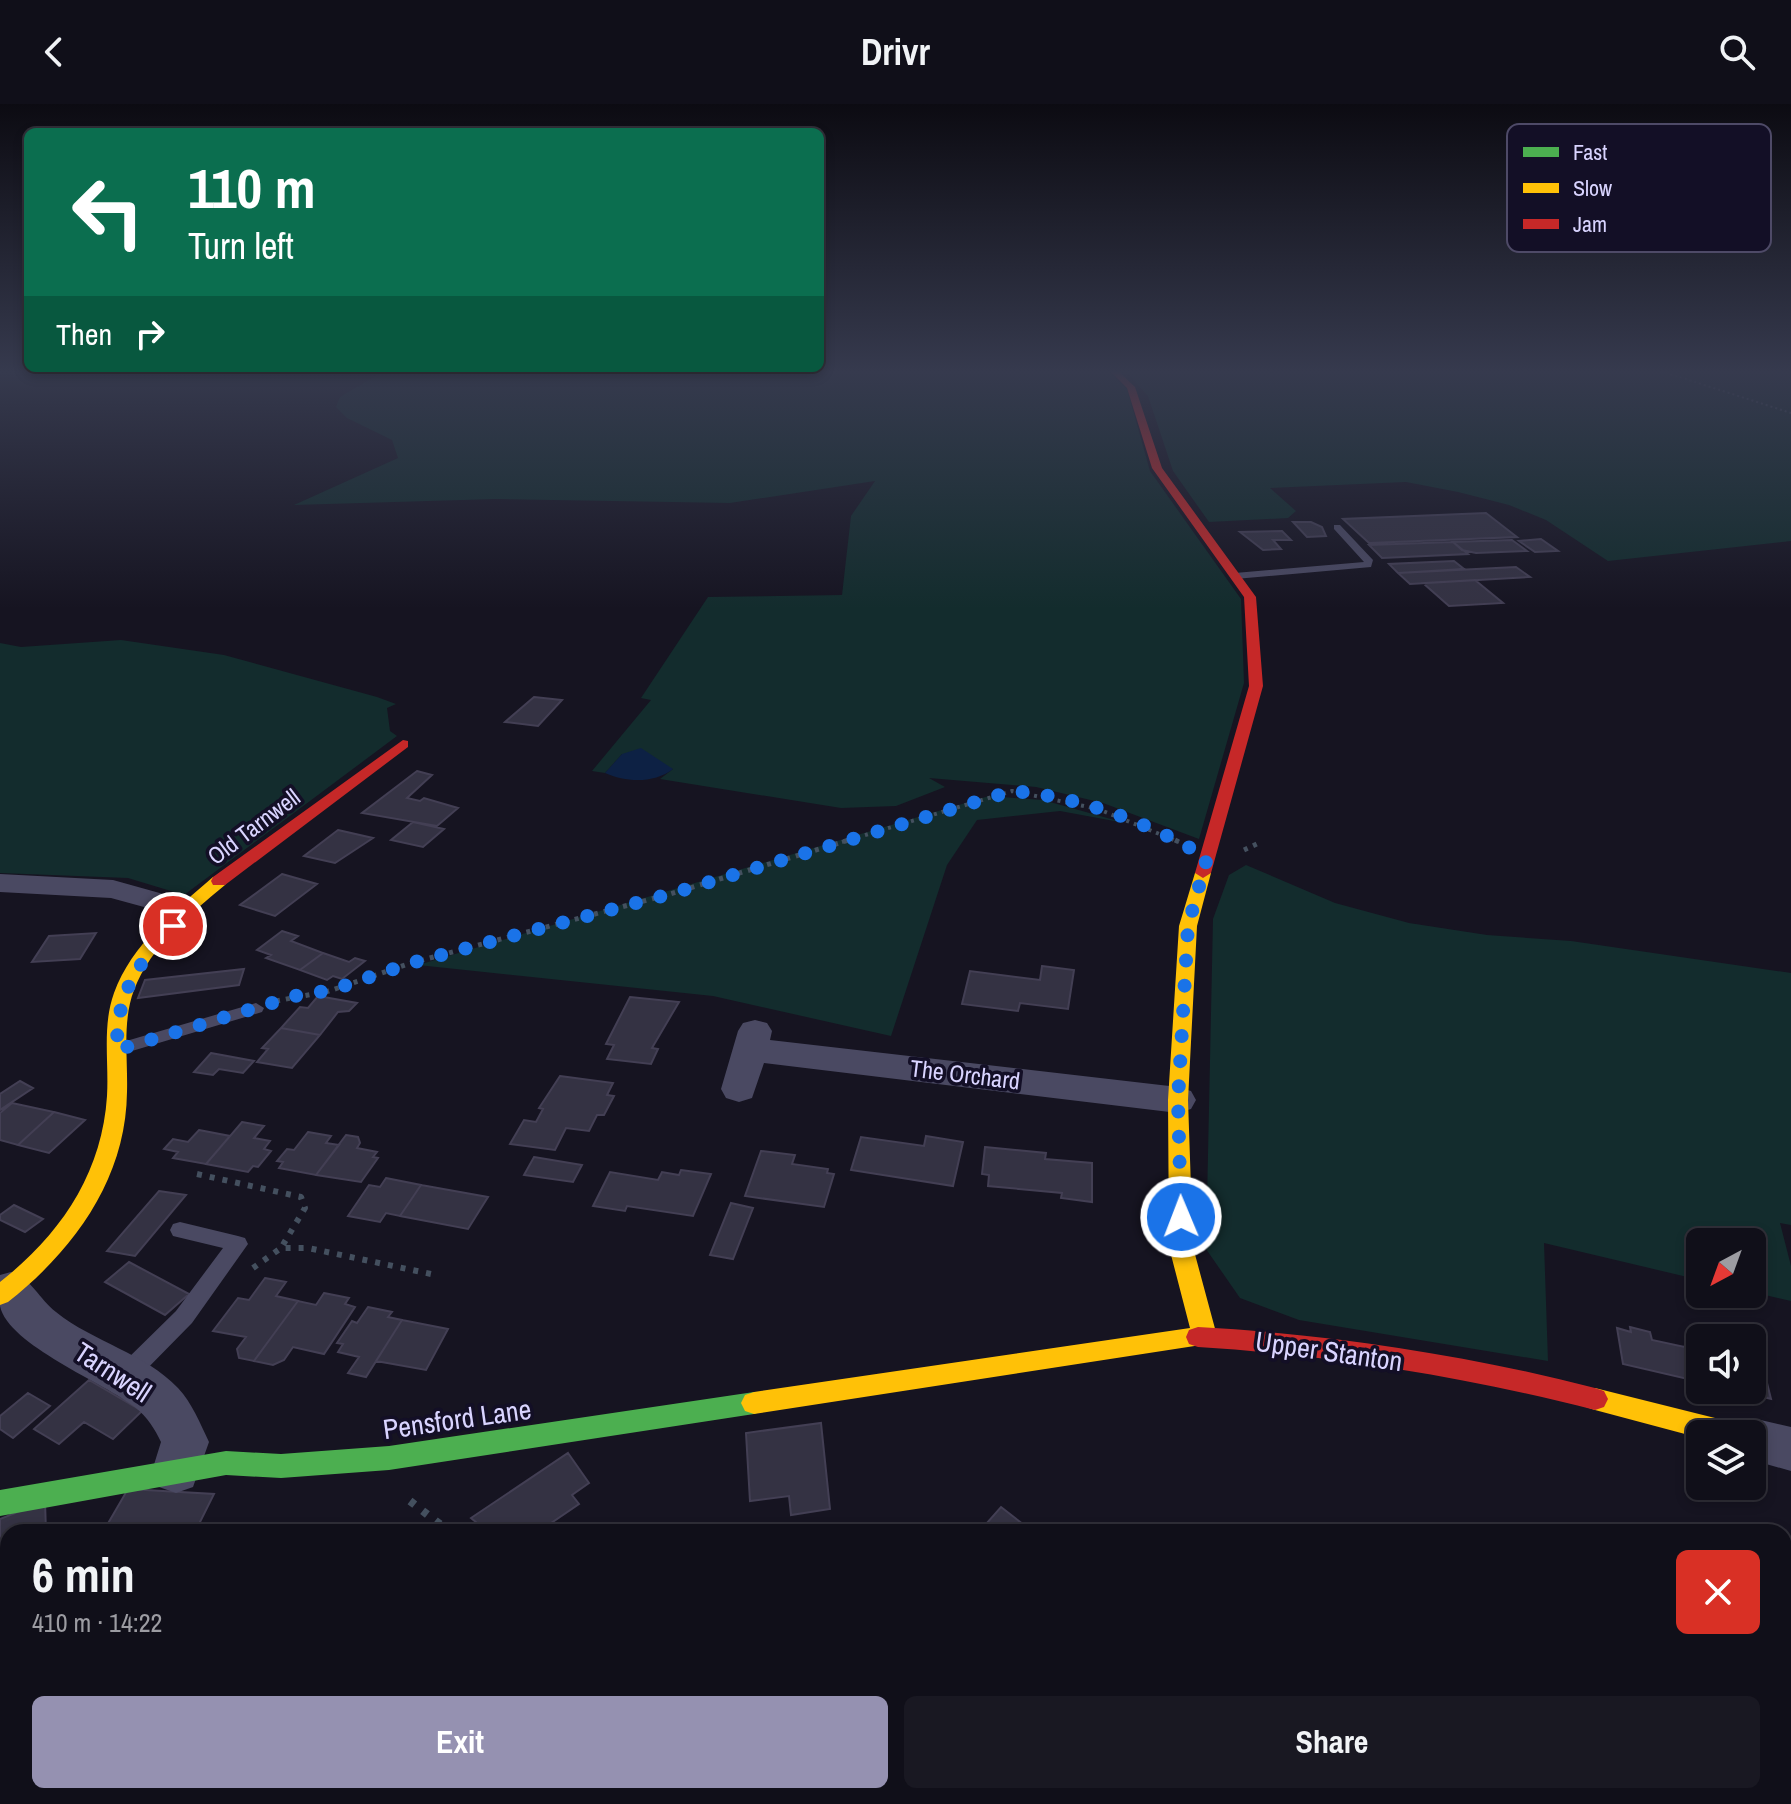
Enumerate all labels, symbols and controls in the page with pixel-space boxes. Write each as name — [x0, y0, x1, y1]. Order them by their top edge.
text: Drivr — [861, 28, 930, 76]
icon: back — [32, 30, 76, 74]
icon: search — [1715, 30, 1759, 74]
legend — [1507, 124, 1771, 252]
text: Fast — [1573, 137, 1607, 167]
text: 110 m — [188, 150, 316, 225]
icon: left — [56, 160, 160, 264]
text: Slow — [1573, 173, 1612, 203]
text: Jam — [1573, 209, 1607, 239]
text: Turn left — [188, 222, 294, 270]
icon: right — [128, 312, 172, 356]
text: Then — [56, 314, 112, 354]
street label: Old Tarnwell — [201, 781, 306, 872]
pin — [139, 892, 207, 960]
icon: arrive — [151, 904, 195, 948]
street label: The Orchard — [908, 1051, 1022, 1097]
position arrow — [1139, 1175, 1223, 1259]
north arrow — [1686, 1228, 1766, 1308]
map controls — [1686, 1228, 1766, 1500]
street label: Upper Stanton — [1253, 1322, 1405, 1380]
button: sound — [1686, 1324, 1766, 1404]
street label: Tarnwell — [67, 1333, 159, 1411]
street label: Pensford Lane — [380, 1390, 534, 1448]
button: layers — [1686, 1420, 1766, 1500]
text: 6 min — [32, 1542, 135, 1607]
button: close — [1676, 1550, 1760, 1634]
text: 410 m · 14:22 — [32, 1605, 162, 1640]
button: Exit — [32, 1696, 888, 1788]
button: Share — [904, 1696, 1760, 1788]

